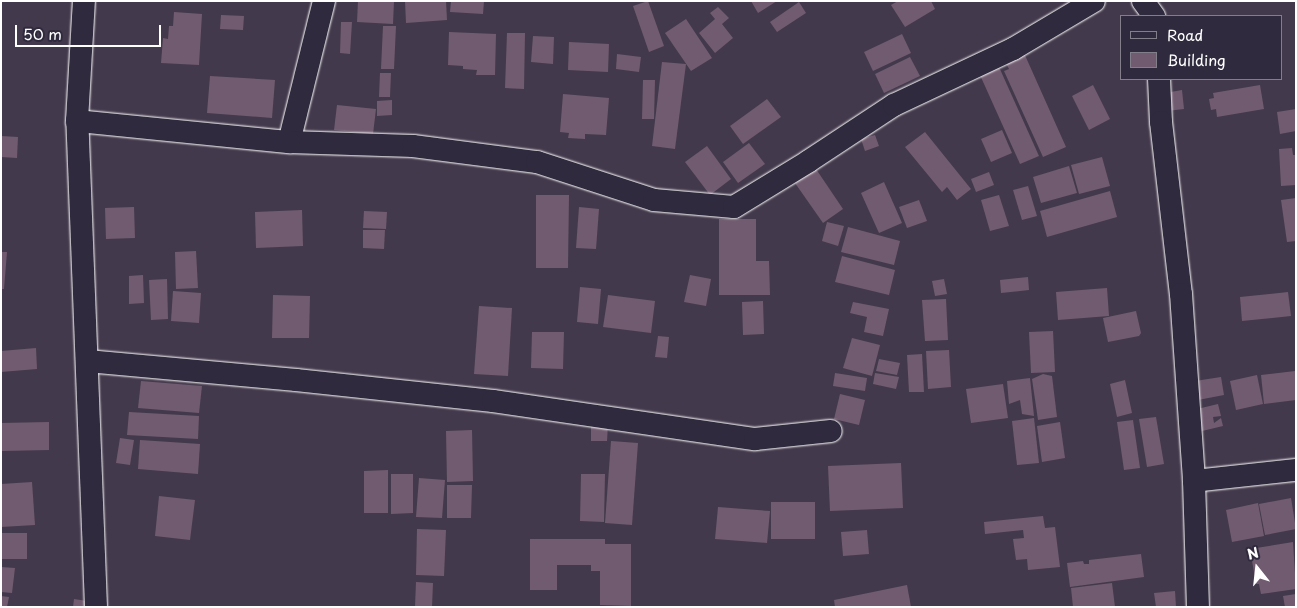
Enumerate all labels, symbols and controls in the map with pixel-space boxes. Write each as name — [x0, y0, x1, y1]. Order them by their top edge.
scale bar — [18, 15, 164, 47]
legend — [1120, 15, 1282, 80]
text: 50 m — [23, 22, 62, 45]
text: Road — [1167, 23, 1203, 46]
text: Building — [1167, 48, 1226, 71]
text: N — [1245, 541, 1261, 565]
north arrow — [1232, 543, 1282, 593]

